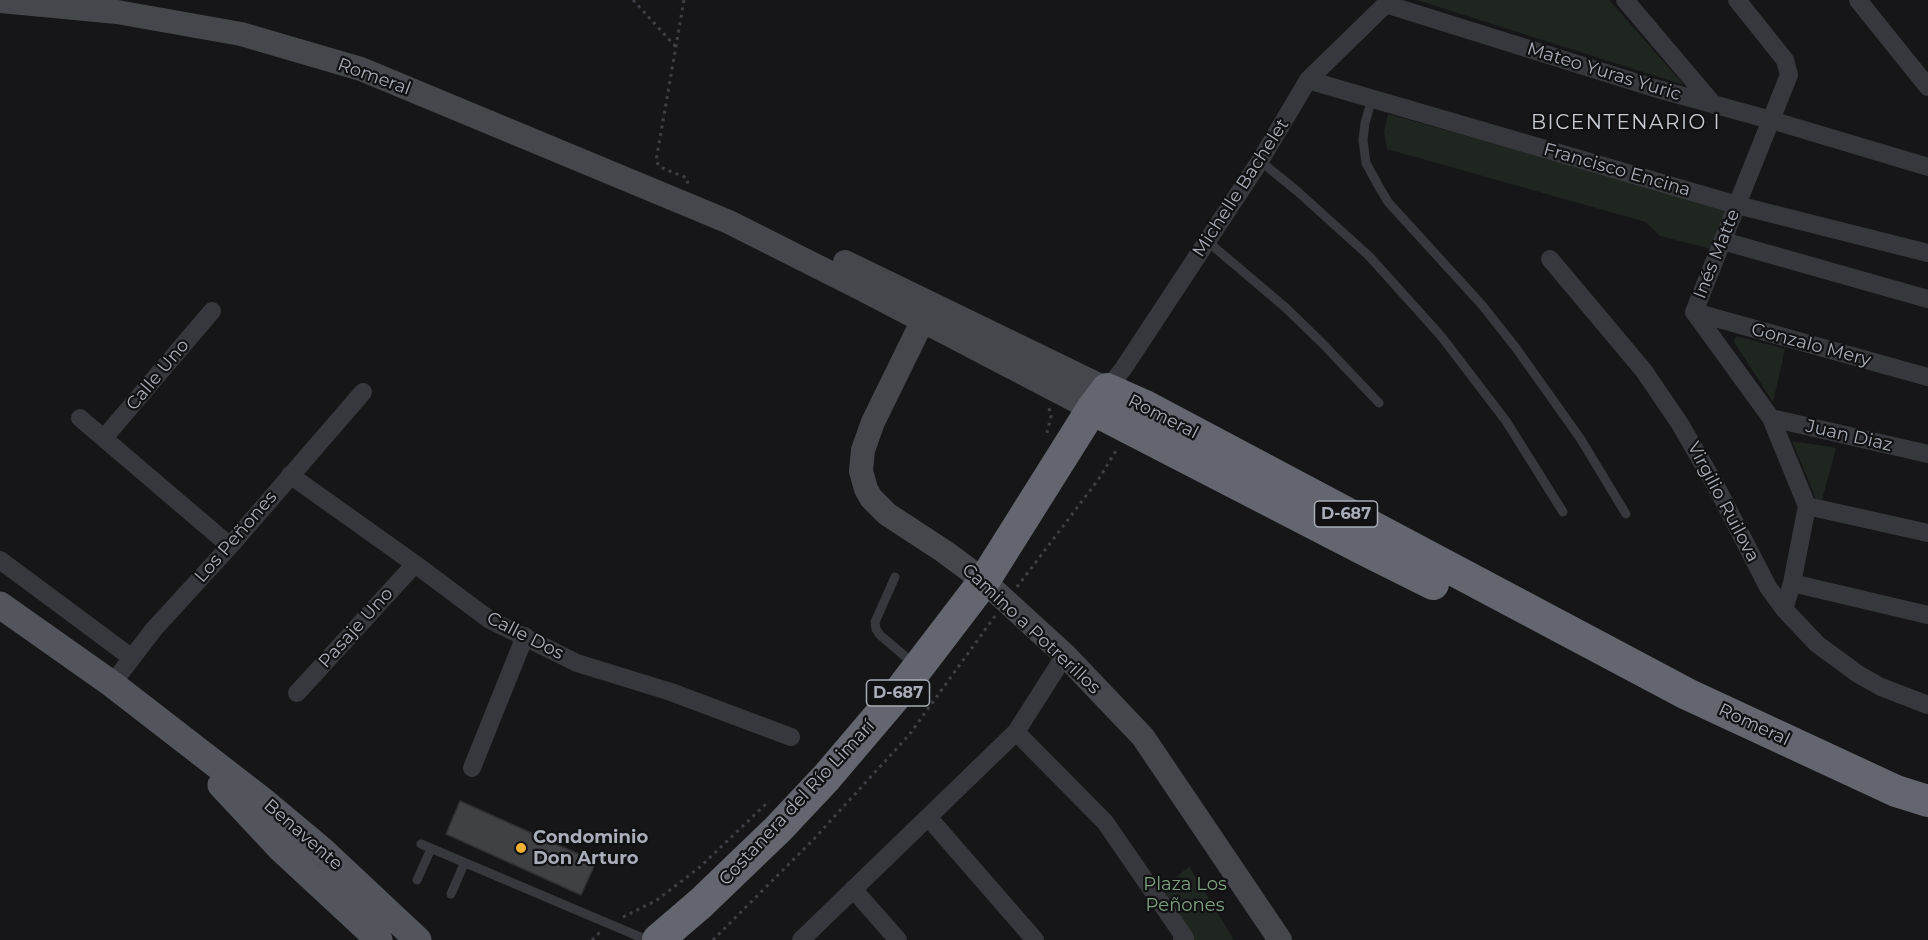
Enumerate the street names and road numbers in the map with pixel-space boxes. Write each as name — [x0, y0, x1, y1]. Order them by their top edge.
street label: Mateo Yuras Yuric — [1524, 38, 1684, 106]
street label: Romeral — [334, 54, 414, 100]
street label: Michelle Bachelet — [1188, 115, 1294, 261]
street label: Francisco Encina — [1541, 139, 1693, 201]
street label: Inés Matte — [1689, 206, 1745, 302]
street label: Gonzalo Mery — [1749, 319, 1873, 371]
street label: Calle Uno — [122, 335, 194, 415]
street label: Romeral — [1124, 390, 1202, 444]
street label: Juan Diaz — [1804, 416, 1894, 456]
street label: Virgilio Ruilova — [1682, 438, 1764, 566]
street label: Los Peñones — [190, 487, 282, 587]
road number: D-687 — [1314, 501, 1378, 527]
street label: Camino a Potrerillos — [957, 559, 1105, 699]
street label: Pasaje Uno — [314, 583, 398, 673]
street label: Calle Dos — [483, 607, 567, 665]
road number: D-687 — [866, 680, 930, 706]
street label: Romeral — [1715, 699, 1793, 751]
street label: Costanera del Río Limarí — [715, 716, 879, 890]
street label: Benavente — [259, 795, 347, 875]

